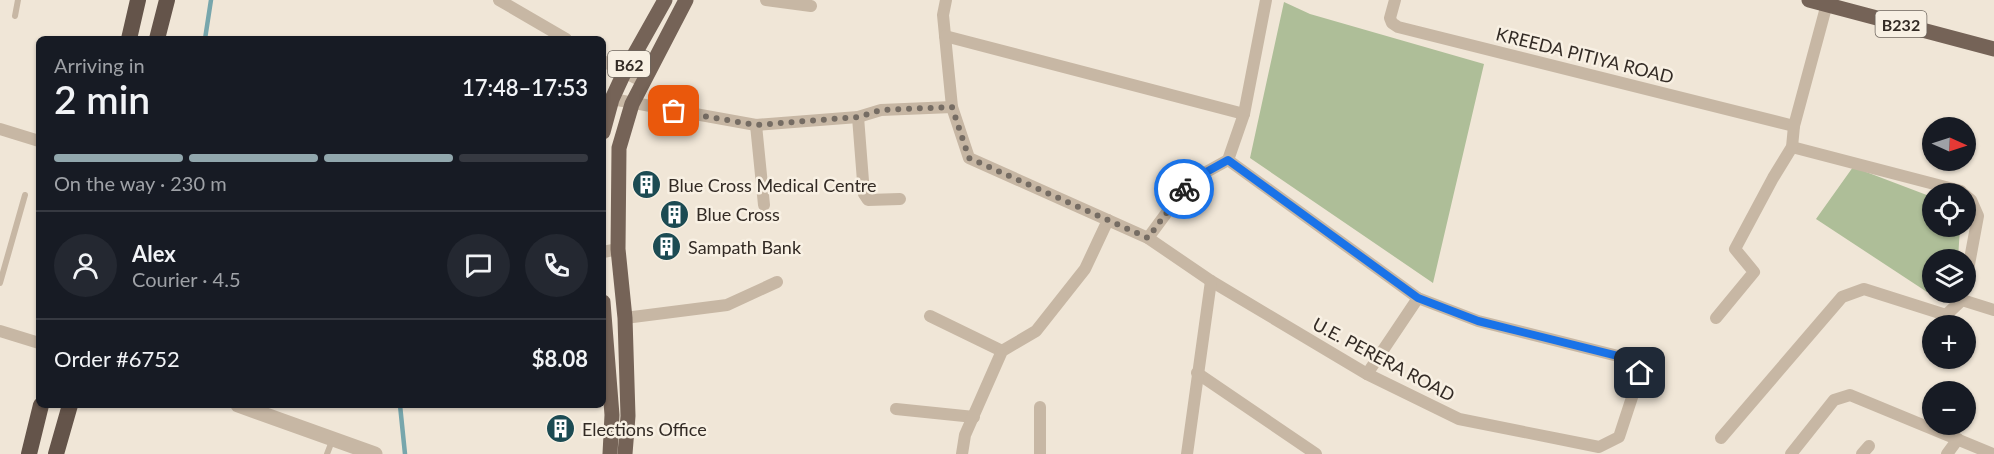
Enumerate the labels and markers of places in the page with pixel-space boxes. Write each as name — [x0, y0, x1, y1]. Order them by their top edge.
pin — [648, 85, 699, 136]
building icon: Blue Cross Medical Centre — [631, 169, 663, 201]
place label: Blue Cross Medical Centre — [668, 174, 877, 196]
building icon: Blue Cross — [659, 198, 691, 230]
place label: Blue Cross — [696, 203, 780, 225]
building icon: Sampath Bank — [651, 231, 683, 263]
place label: Sampath Bank — [688, 236, 802, 258]
pin — [1614, 347, 1665, 398]
building icon: Elections Office — [545, 413, 577, 445]
place label: Elections Office — [582, 418, 707, 440]

